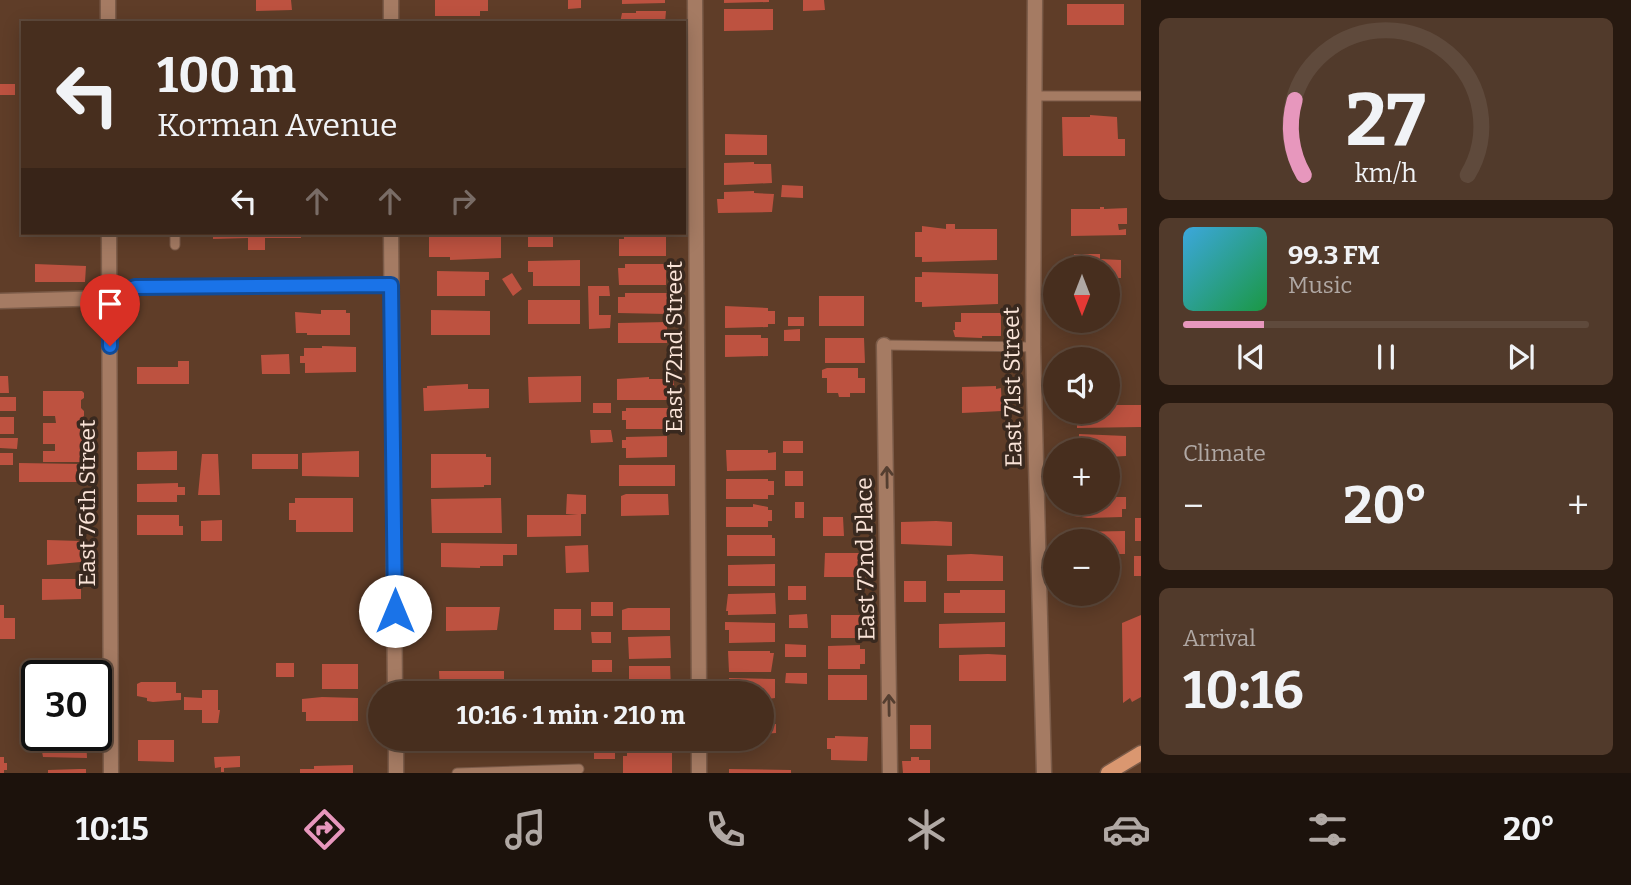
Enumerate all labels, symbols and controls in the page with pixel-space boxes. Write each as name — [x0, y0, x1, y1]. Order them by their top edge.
text: 100 m — [157, 46, 296, 105]
icon: left — [42, 49, 133, 140]
text: 27 — [1346, 77, 1426, 164]
text: Korman Avenue — [157, 106, 398, 144]
text: km/h — [1355, 159, 1417, 189]
icon: left — [225, 182, 263, 220]
icon: ahead — [298, 182, 336, 220]
icon: ahead — [371, 182, 409, 220]
icon: right — [444, 182, 482, 220]
text: 99.3 FM — [1288, 240, 1380, 271]
north arrow — [1043, 256, 1120, 332]
map controls — [1043, 256, 1120, 606]
street label: East 72nd Street — [660, 261, 688, 433]
text: Music — [1288, 271, 1352, 299]
pin — [80, 274, 140, 346]
icon: arrive — [91, 285, 129, 323]
street label: East 71st Street — [997, 307, 1027, 467]
icon: previous — [1232, 338, 1270, 376]
icon: pause — [1367, 338, 1405, 376]
icon: next — [1502, 338, 1540, 376]
button: sound — [1043, 347, 1120, 424]
street label: East 76th Street — [73, 419, 101, 587]
button: + — [1043, 438, 1120, 515]
text: Climate — [1183, 439, 1266, 467]
one-way arrow — [880, 466, 894, 489]
text: 20° — [1343, 474, 1428, 537]
street label: East 72nd Place — [850, 477, 880, 641]
text: − — [1183, 483, 1204, 529]
text: + — [1567, 483, 1589, 529]
button: − — [1043, 529, 1120, 606]
position arrow — [358, 574, 432, 648]
text: Arrival — [1183, 624, 1256, 652]
text: 10:16 — [1183, 659, 1304, 722]
speed limit sign: 30 — [21, 660, 112, 751]
one-way arrow — [882, 694, 896, 717]
text: 10:16 · 1 min · 210 m — [457, 700, 685, 731]
icon: directions — [300, 805, 349, 854]
icon: music — [501, 805, 550, 854]
icon: phone — [701, 805, 750, 854]
icon: climate — [902, 805, 951, 854]
icon: car — [1102, 805, 1151, 854]
icon: filters — [1303, 805, 1352, 854]
text: 10:15 — [76, 810, 149, 848]
text: 20° — [1503, 810, 1555, 848]

